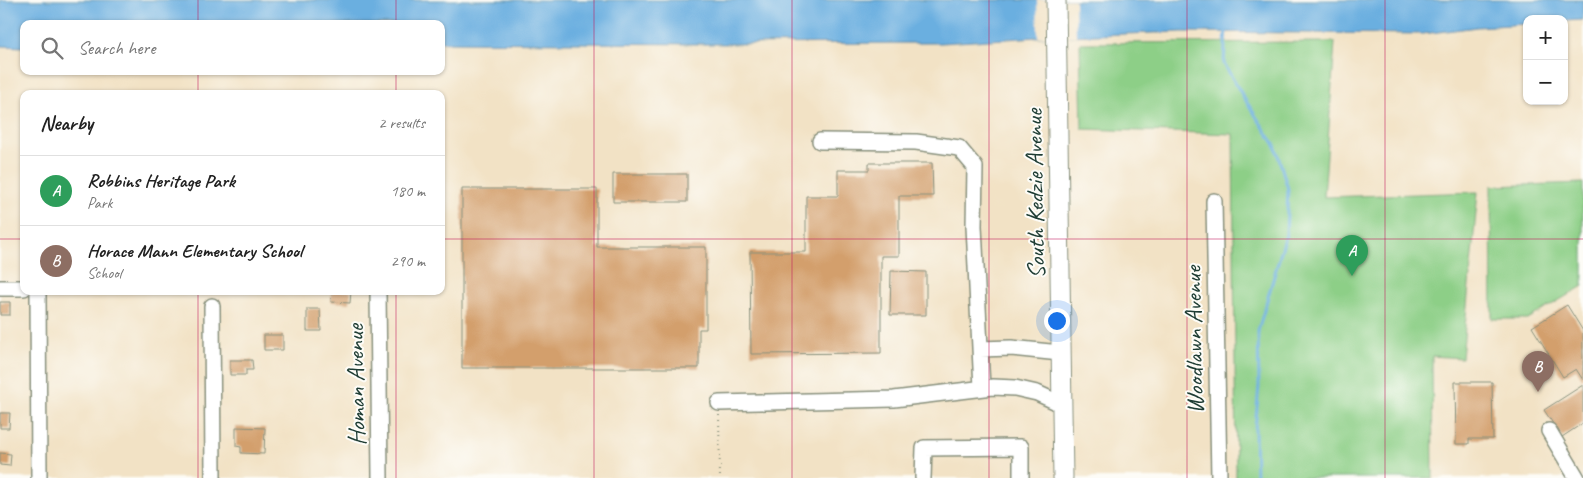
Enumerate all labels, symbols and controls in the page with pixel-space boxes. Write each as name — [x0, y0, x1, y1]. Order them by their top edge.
map controls — [1523, 15, 1568, 105]
button: + — [1523, 15, 1568, 60]
search box — [20, 20, 445, 75]
icon: search — [38, 34, 66, 62]
text: Search here — [78, 36, 155, 60]
button: − — [1523, 60, 1568, 105]
street label: South Kedzie Avenue — [1017, 107, 1052, 279]
text: Nearby — [40, 110, 93, 136]
text: 2 results — [378, 113, 425, 133]
text: Robbins Heritage Park — [87, 169, 235, 193]
text: A — [52, 181, 60, 201]
text: 180 m — [391, 181, 425, 201]
text: Park — [87, 193, 112, 213]
pin: A — [1336, 235, 1368, 276]
text: Horace Mann Elementary School — [87, 239, 302, 263]
text: B — [52, 251, 60, 271]
text: 290 m — [391, 251, 425, 271]
text: School — [87, 263, 121, 283]
street label: Woodlawn Avenue — [1177, 264, 1211, 414]
your location — [1044, 308, 1070, 334]
street label: Homan Avenue — [339, 322, 373, 446]
pin: B — [1522, 351, 1554, 392]

